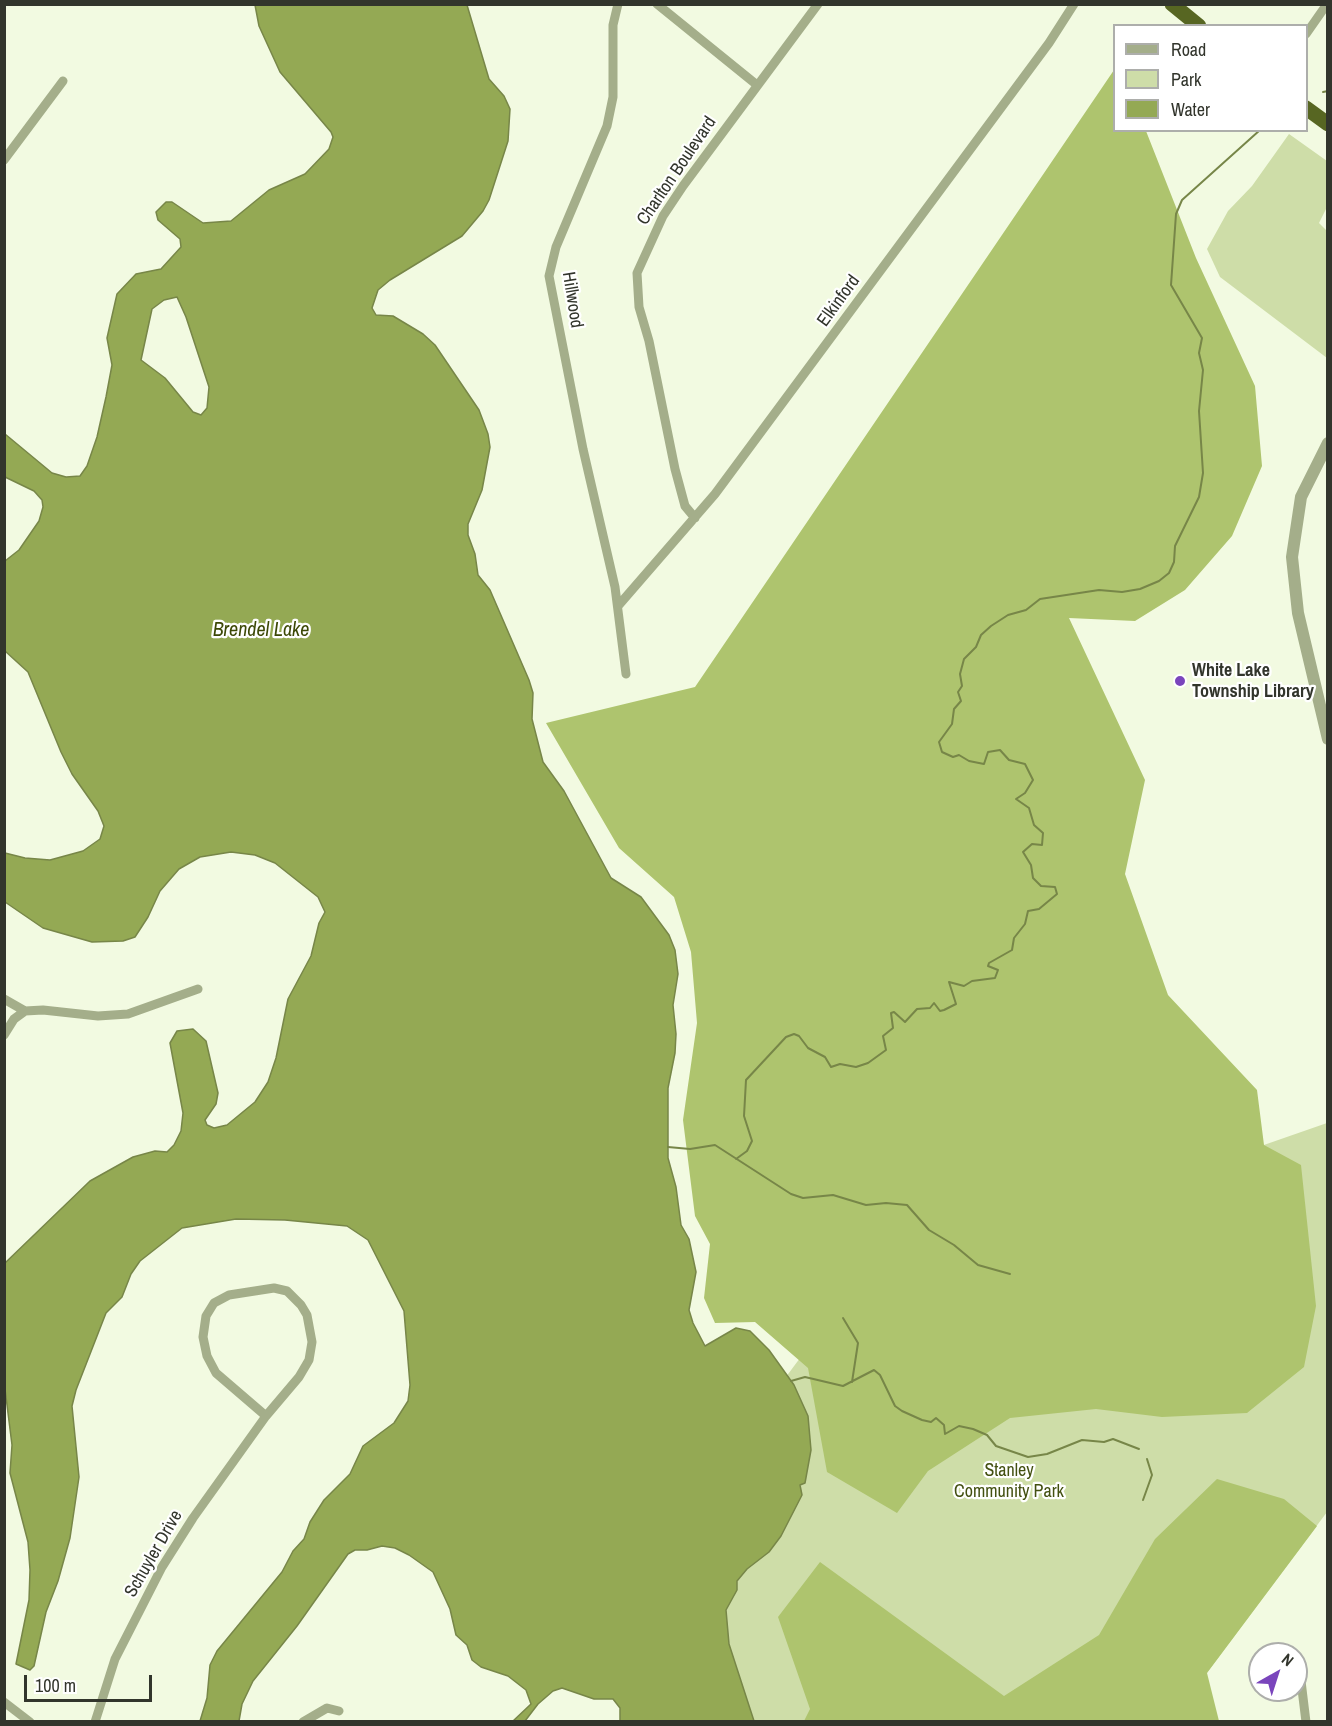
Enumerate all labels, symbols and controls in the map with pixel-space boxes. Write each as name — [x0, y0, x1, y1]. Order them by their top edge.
legend — [1113, 24, 1308, 132]
text: Road — [1171, 37, 1206, 62]
text: Park — [1171, 67, 1201, 92]
text: Water — [1171, 97, 1210, 122]
street label: Charlton Boulevard — [633, 113, 721, 229]
street label: Hillwood — [557, 270, 587, 330]
street label: Elkinford — [813, 271, 865, 331]
water label: Brendel Lake — [213, 619, 309, 643]
place label: White Lake Township Library — [1192, 660, 1314, 702]
marker: White Lake Township Library — [1173, 674, 1187, 688]
park label: Stanley Community Park — [954, 1460, 1064, 1502]
street label: Schuyler Drive — [120, 1507, 188, 1601]
north arrow — [1248, 1642, 1308, 1702]
text: N — [1277, 1648, 1299, 1671]
scale bar — [27, 1663, 154, 1701]
text: 100 m — [35, 1673, 76, 1698]

